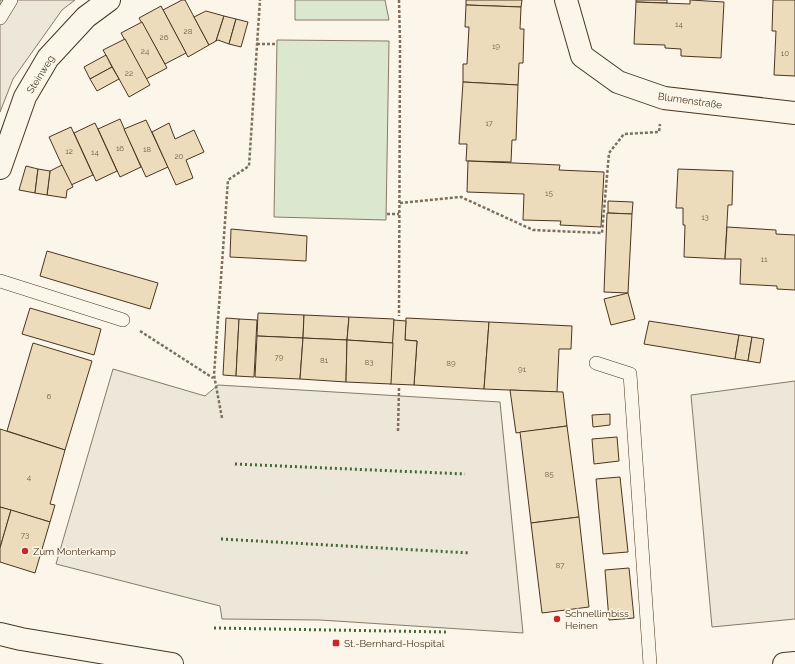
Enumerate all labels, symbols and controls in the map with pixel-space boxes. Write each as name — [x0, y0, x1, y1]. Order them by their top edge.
house number: 14 — [675, 19, 684, 29]
house number: 28 — [184, 26, 193, 36]
house number: 26 — [160, 32, 169, 42]
house number: 19 — [492, 41, 500, 51]
house number: 24 — [141, 46, 150, 56]
house number: 10 — [781, 48, 789, 58]
street label: Steinweg — [24, 53, 56, 95]
house number: 22 — [125, 68, 133, 78]
street label: Blumenstraße — [657, 91, 723, 110]
house number: 17 — [485, 118, 494, 128]
house number: 16 — [116, 143, 124, 153]
house number: 18 — [143, 144, 151, 154]
house number: 12 — [65, 146, 73, 156]
house number: 14 — [91, 147, 100, 157]
house number: 20 — [174, 151, 184, 161]
house number: 15 — [545, 188, 554, 198]
house number: 13 — [701, 212, 709, 222]
house number: 11 — [761, 254, 768, 264]
house number: 79 — [275, 352, 284, 362]
house number: 81 — [320, 355, 329, 365]
house number: 83 — [364, 357, 374, 367]
house number: 89 — [446, 358, 456, 368]
house number: 91 — [518, 364, 527, 374]
house number: 6 — [47, 391, 52, 401]
house number: 85 — [544, 469, 554, 479]
house number: 4 — [27, 472, 32, 482]
house number: 73 — [21, 530, 29, 540]
marker: Zum Monterkamp — [20, 546, 30, 556]
place label: Zum Monterkamp — [33, 546, 116, 557]
house number: 87 — [555, 560, 565, 570]
place label: Schnellimbiss Heinen — [565, 608, 629, 631]
marker: Schnellimbiss Heinen — [552, 614, 562, 624]
marker: St.-Bernhard-Hospital — [331, 638, 341, 648]
place label: St.-Bernhard-Hospital — [344, 638, 445, 649]

